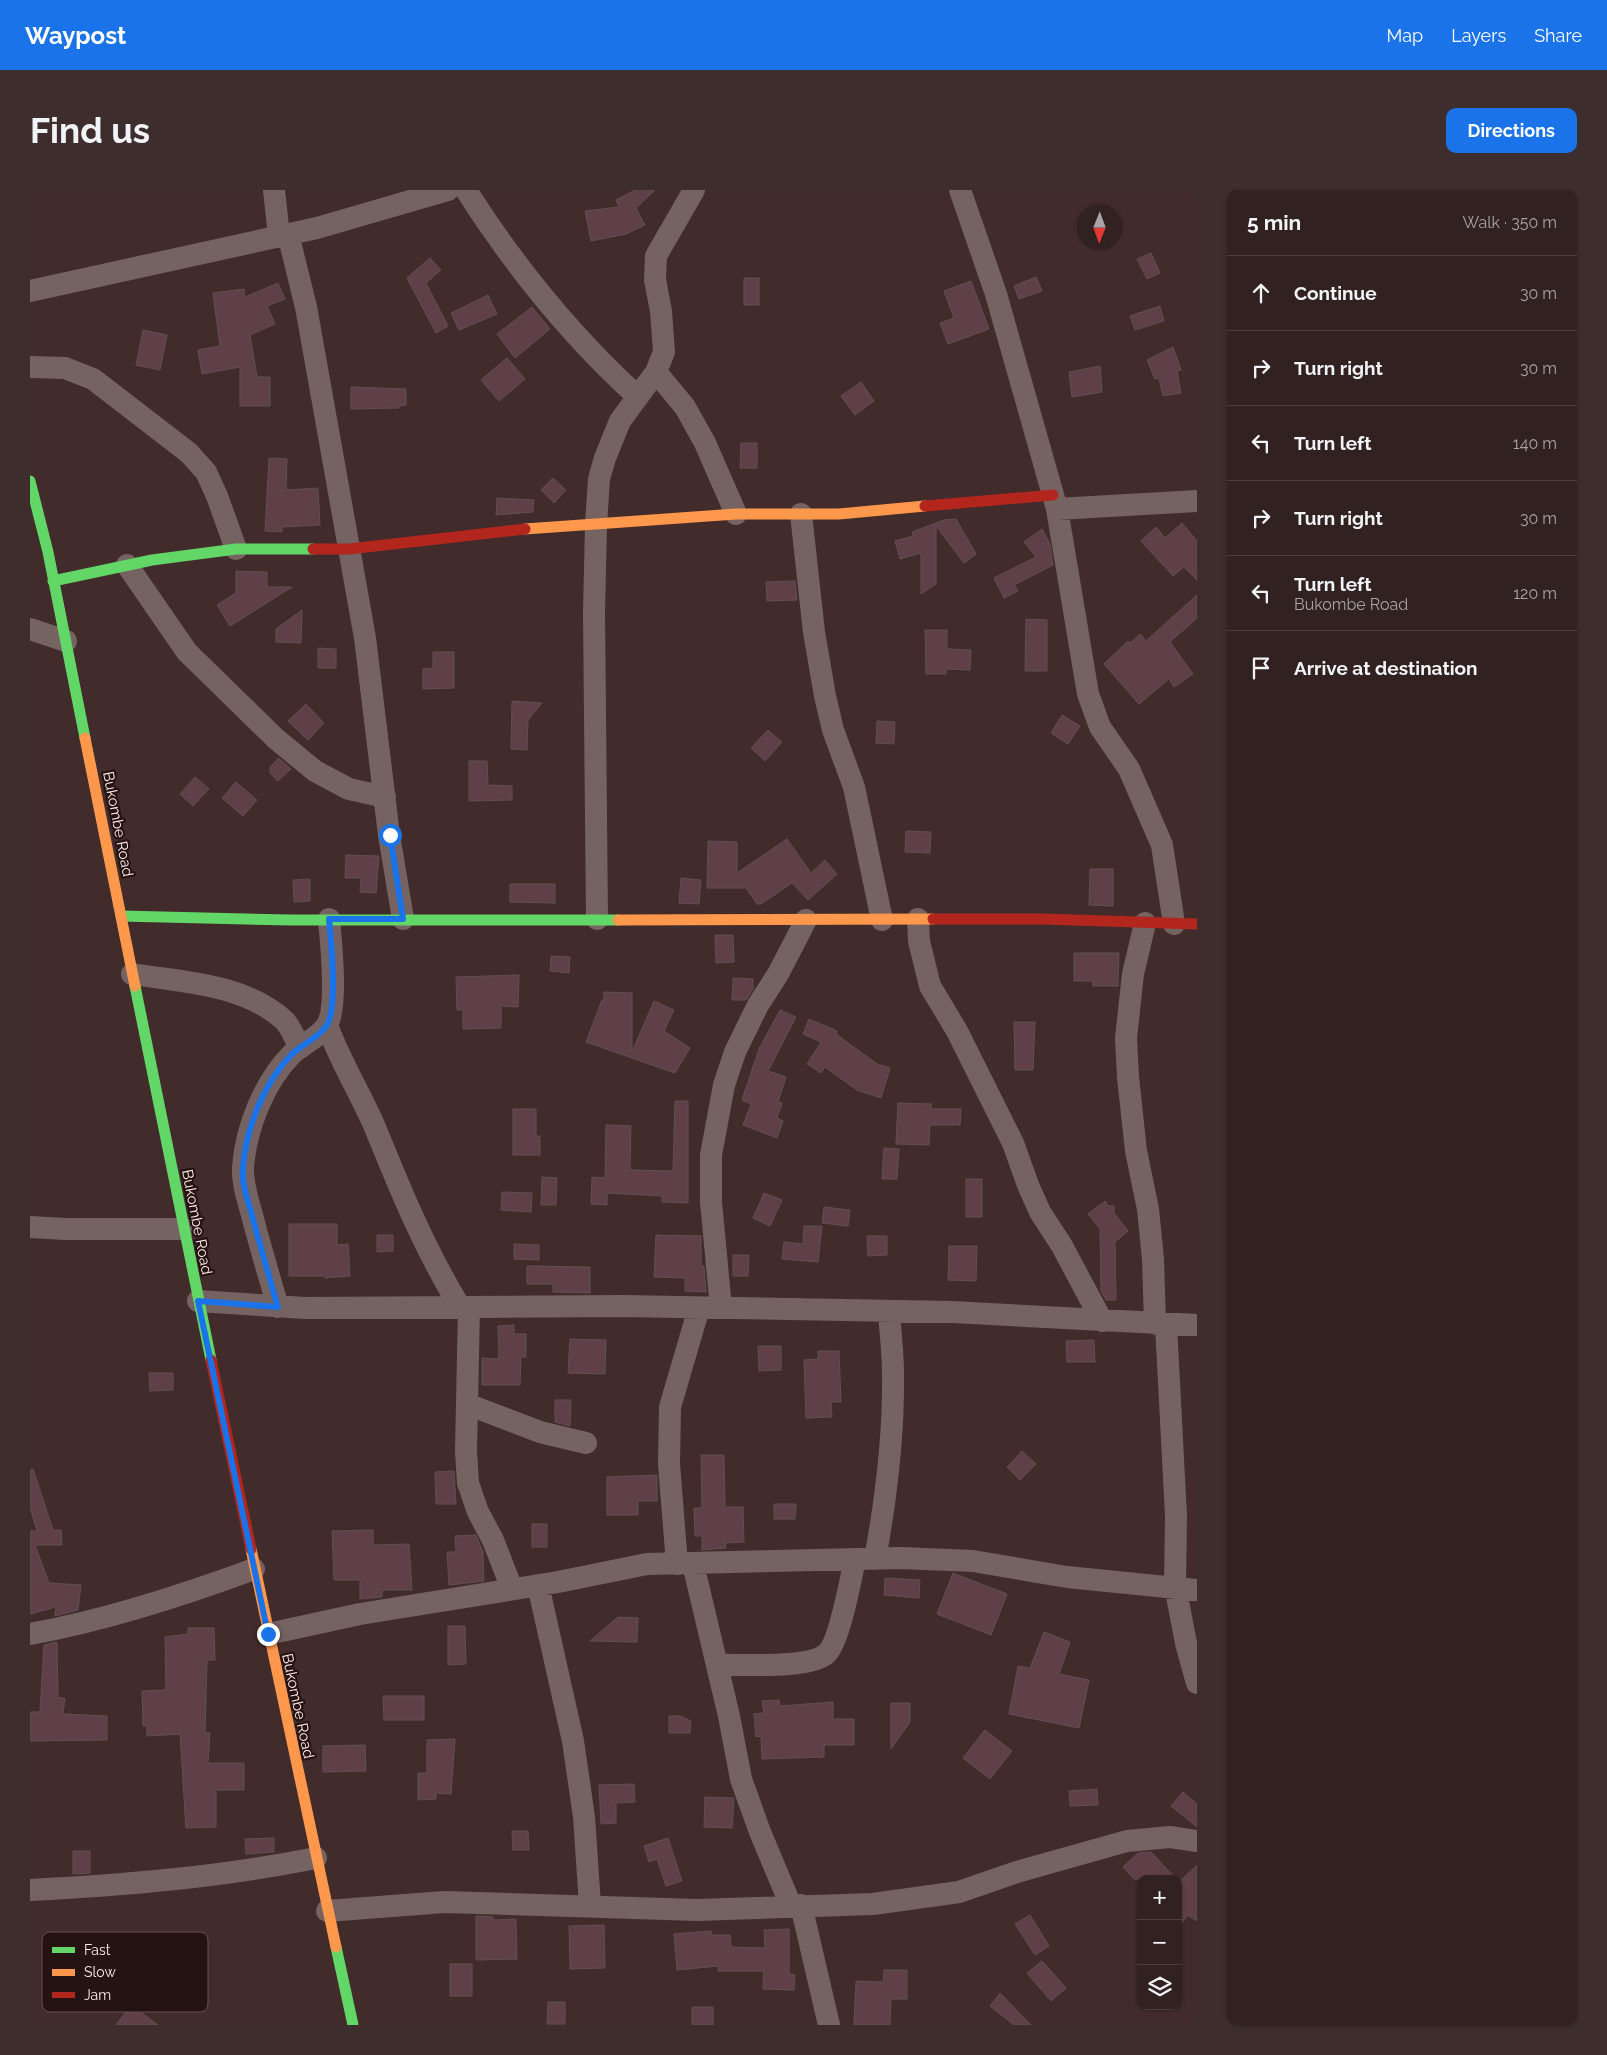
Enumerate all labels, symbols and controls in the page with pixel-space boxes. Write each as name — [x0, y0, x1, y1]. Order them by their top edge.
text: Waypost — [25, 21, 126, 50]
text: Map — [1387, 25, 1423, 46]
text: Layers — [1451, 25, 1506, 46]
text: Share — [1534, 25, 1582, 46]
button: Directions — [1446, 108, 1577, 153]
text: Find us — [30, 110, 150, 151]
north arrow — [1077, 205, 1122, 250]
text: 5 min — [1247, 210, 1301, 235]
text: Walk · 350 m — [1463, 213, 1557, 232]
icon: ahead — [1247, 279, 1275, 307]
text: Continue — [1294, 282, 1377, 304]
text: 30 m — [1520, 284, 1557, 303]
icon: right — [1247, 354, 1275, 382]
text: Turn right — [1294, 357, 1383, 379]
text: 30 m — [1520, 359, 1557, 378]
icon: left — [1247, 429, 1275, 457]
text: Turn left — [1294, 432, 1371, 454]
text: 140 m — [1513, 434, 1557, 453]
icon: right — [1247, 504, 1275, 532]
text: Turn right — [1294, 507, 1383, 529]
text: 30 m — [1520, 509, 1557, 528]
text: Turn left — [1294, 573, 1371, 595]
icon: left — [1247, 579, 1275, 607]
text: 120 m — [1513, 584, 1557, 603]
text: Bukombe Road — [1294, 595, 1408, 614]
icon: arrive — [1247, 654, 1275, 682]
text: Arrive at destination — [1294, 657, 1478, 679]
street label: Bukombe Road — [99, 770, 137, 878]
route start — [379, 824, 402, 847]
street label: Bukombe Road — [178, 1168, 216, 1276]
route end — [257, 1623, 280, 1646]
street label: Bukombe Road — [278, 1652, 318, 1760]
map controls — [1137, 1875, 1182, 2010]
button: + — [1137, 1875, 1182, 1920]
button: − — [1137, 1920, 1182, 1965]
legend — [42, 1932, 208, 2012]
text: Fast — [84, 1942, 111, 1958]
text: Slow — [84, 1964, 116, 1980]
button: layers — [1137, 1965, 1182, 2010]
text: Jam — [84, 1987, 111, 2003]

